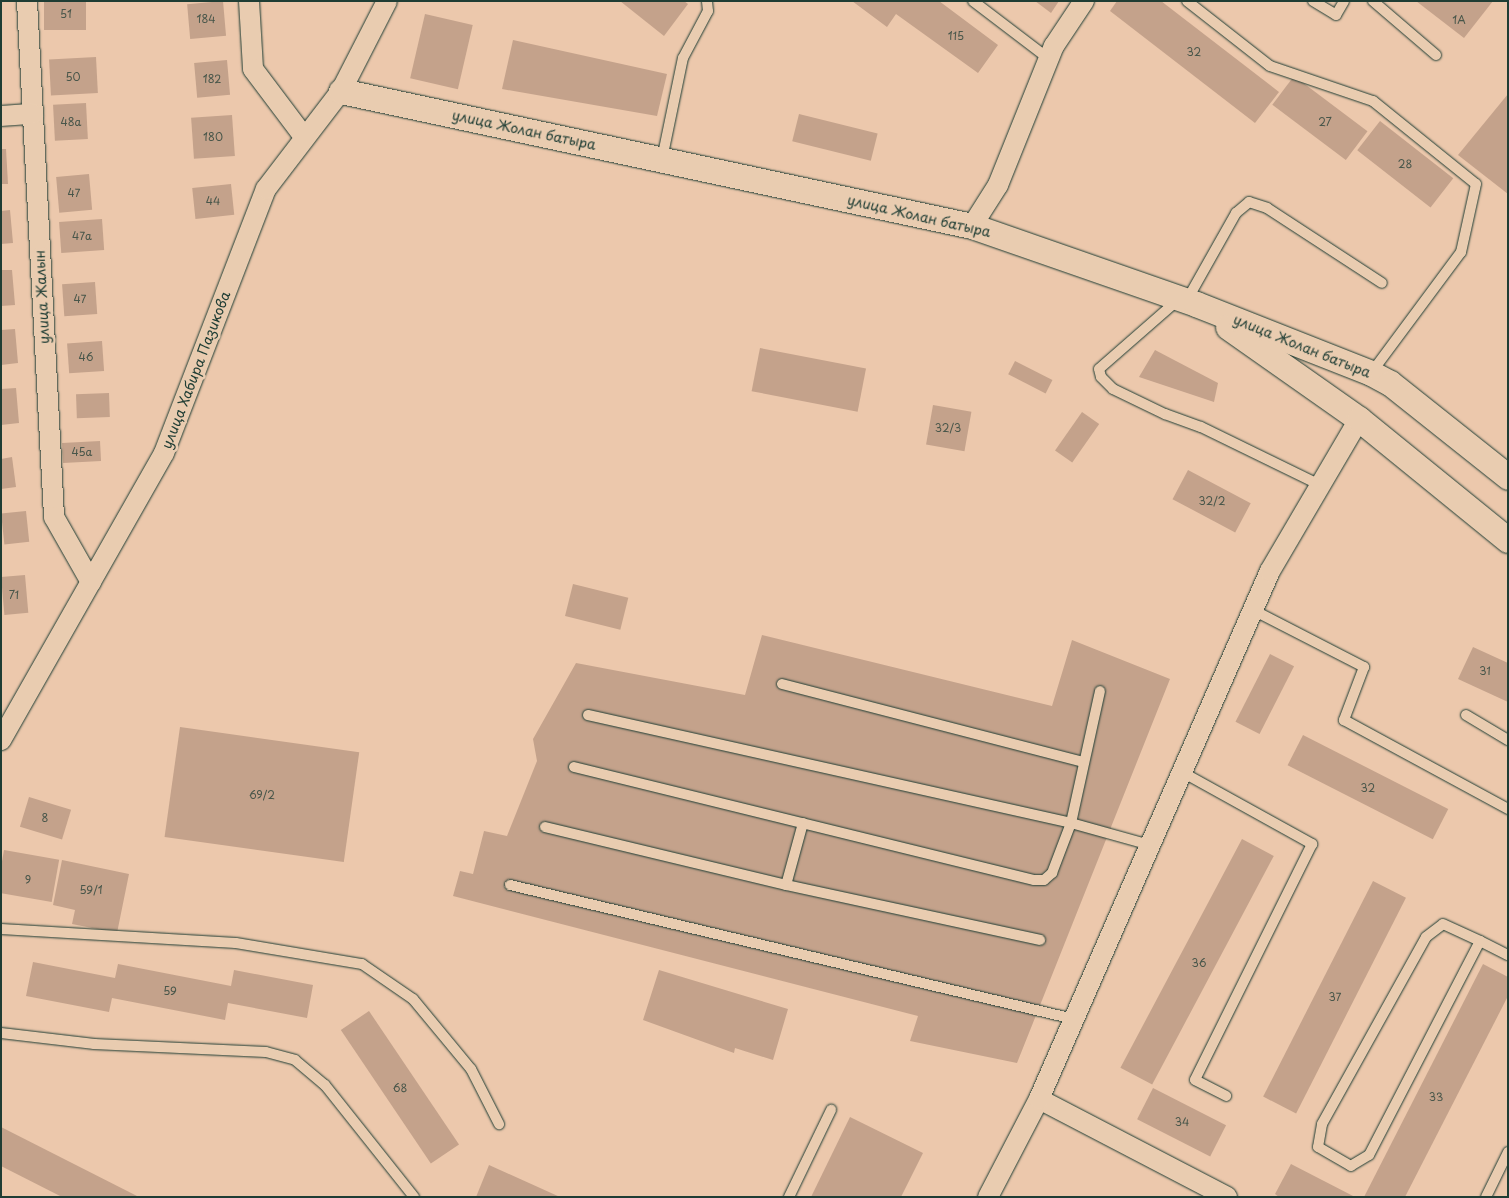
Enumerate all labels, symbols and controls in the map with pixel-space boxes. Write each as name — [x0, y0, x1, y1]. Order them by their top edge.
house number: 51 — [60, 7, 72, 21]
house number: 184 — [196, 12, 216, 26]
house number: 1А — [1452, 13, 1466, 27]
house number: 115 — [948, 29, 964, 43]
house number: 32 — [1187, 45, 1201, 59]
house number: 50 — [65, 70, 81, 84]
house number: 182 — [203, 72, 221, 86]
street label: улица Жолан батыра — [450, 106, 598, 154]
house number: 48а — [61, 115, 81, 129]
house number: 27 — [1318, 115, 1332, 129]
house number: 180 — [203, 130, 223, 144]
house number: 28 — [1398, 157, 1412, 171]
house number: 47 — [68, 186, 80, 200]
street label: улица Жолан батыра — [845, 191, 993, 241]
house number: 44 — [206, 194, 220, 208]
house number: 47а — [72, 229, 92, 243]
street label: улица Жалын — [31, 249, 53, 345]
street label: улица Хабира Пазикова — [158, 289, 234, 451]
house number: 47 — [74, 292, 86, 306]
street label: улица Жолан батыра — [1230, 310, 1374, 382]
house number: 46 — [79, 350, 93, 364]
house number: 32/3 — [935, 421, 961, 435]
house number: 45а — [72, 445, 92, 459]
house number: 32/2 — [1199, 494, 1225, 508]
house number: 71 — [9, 588, 19, 602]
house number: 31 — [1479, 664, 1491, 678]
house number: 32 — [1361, 781, 1375, 795]
house number: 69/2 — [249, 788, 275, 802]
house number: 8 — [42, 811, 48, 825]
house number: 9 — [25, 873, 31, 887]
house number: 59/1 — [79, 883, 103, 897]
house number: 36 — [1192, 956, 1206, 970]
house number: 59 — [163, 984, 177, 998]
house number: 37 — [1329, 990, 1341, 1004]
house number: 68 — [393, 1081, 407, 1095]
house number: 33 — [1429, 1090, 1443, 1104]
house number: 34 — [1175, 1115, 1189, 1129]

